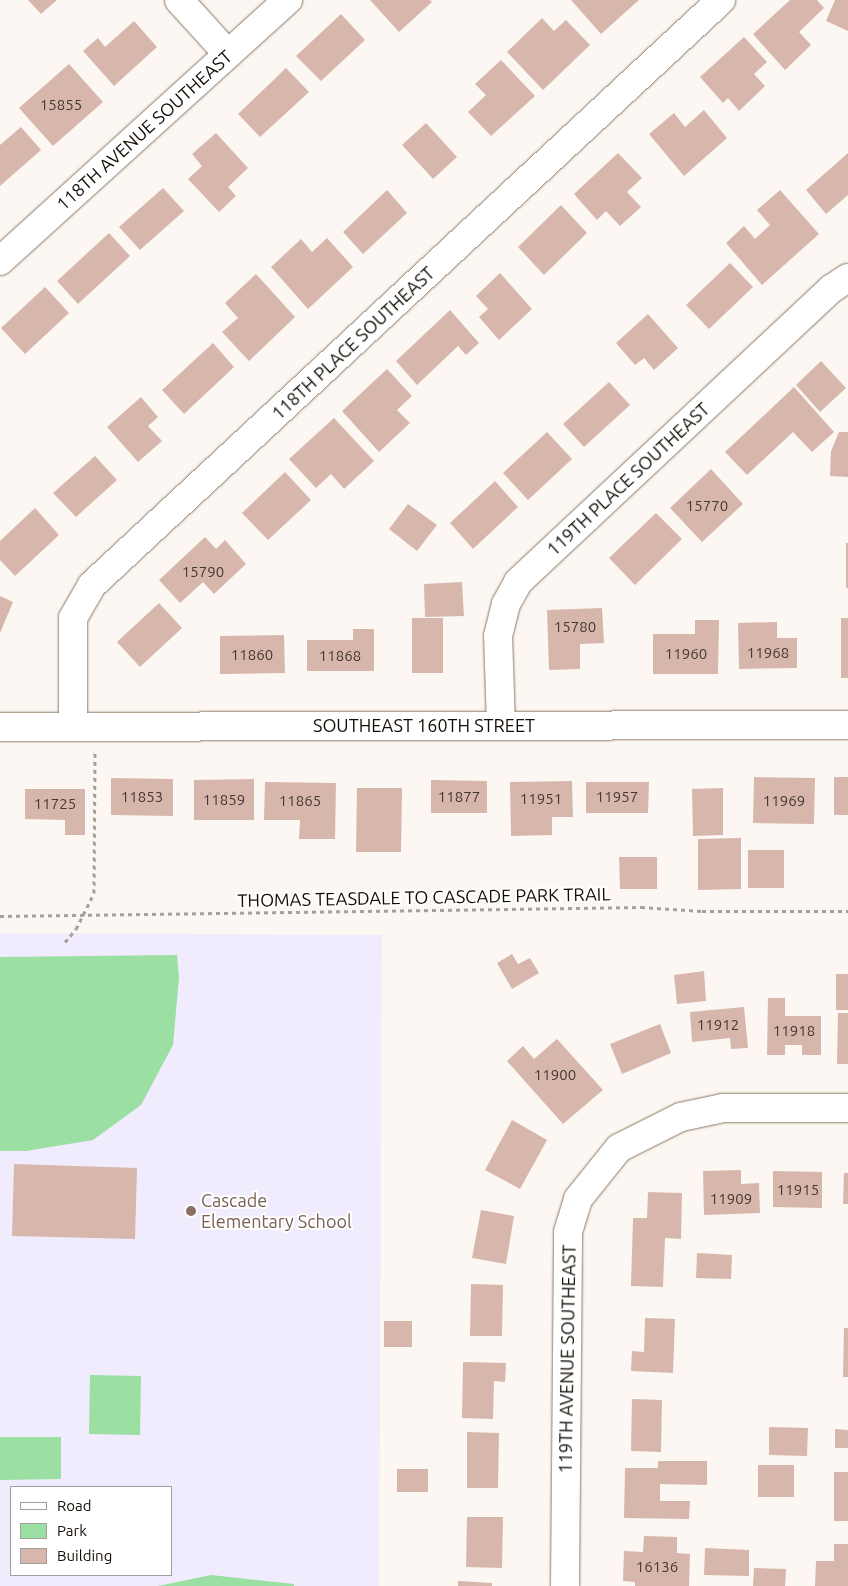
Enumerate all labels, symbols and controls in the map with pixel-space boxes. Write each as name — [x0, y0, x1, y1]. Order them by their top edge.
street label: 118TH AVENUE SOUTHEAST — [52, 45, 236, 215]
house number: 15855 — [40, 96, 82, 114]
street label: 118TH PLACE SOUTHEAST — [267, 262, 439, 424]
street label: 119TH PLACE SOUTHEAST — [542, 398, 714, 560]
house number: 15770 — [686, 497, 728, 515]
house number: 15790 — [182, 563, 224, 581]
house number: 15780 — [554, 618, 596, 636]
house number: 11968 — [747, 644, 789, 662]
house number: 11960 — [665, 645, 707, 663]
house number: 11860 — [231, 646, 273, 664]
house number: 11868 — [319, 647, 361, 665]
street label: SOUTHEAST 160TH STREET — [313, 714, 535, 736]
house number: 11853 — [121, 788, 163, 806]
house number: 11877 — [438, 788, 480, 806]
house number: 11957 — [596, 788, 638, 806]
house number: 11951 — [520, 790, 562, 808]
house number: 11859 — [203, 791, 245, 809]
house number: 11865 — [279, 792, 321, 810]
house number: 11969 — [763, 792, 805, 810]
house number: 11725 — [34, 795, 76, 813]
street label: THOMAS TEASDALE TO CASCADE PARK TRAIL — [237, 883, 611, 911]
house number: 11912 — [697, 1016, 739, 1034]
house number: 11918 — [773, 1022, 815, 1040]
house number: 11900 — [534, 1066, 576, 1084]
house number: 11915 — [777, 1181, 819, 1199]
place label: Cascade Elementary School — [201, 1190, 352, 1232]
house number: 11909 — [710, 1190, 752, 1208]
marker: Cascade Elementary School — [185, 1205, 197, 1217]
street label: 119TH AVENUE SOUTHEAST — [554, 1244, 580, 1474]
legend — [10, 1486, 172, 1576]
text: Road — [57, 1497, 92, 1514]
text: Park — [57, 1522, 87, 1539]
text: Building — [57, 1547, 112, 1564]
house number: 16136 — [636, 1558, 678, 1576]

